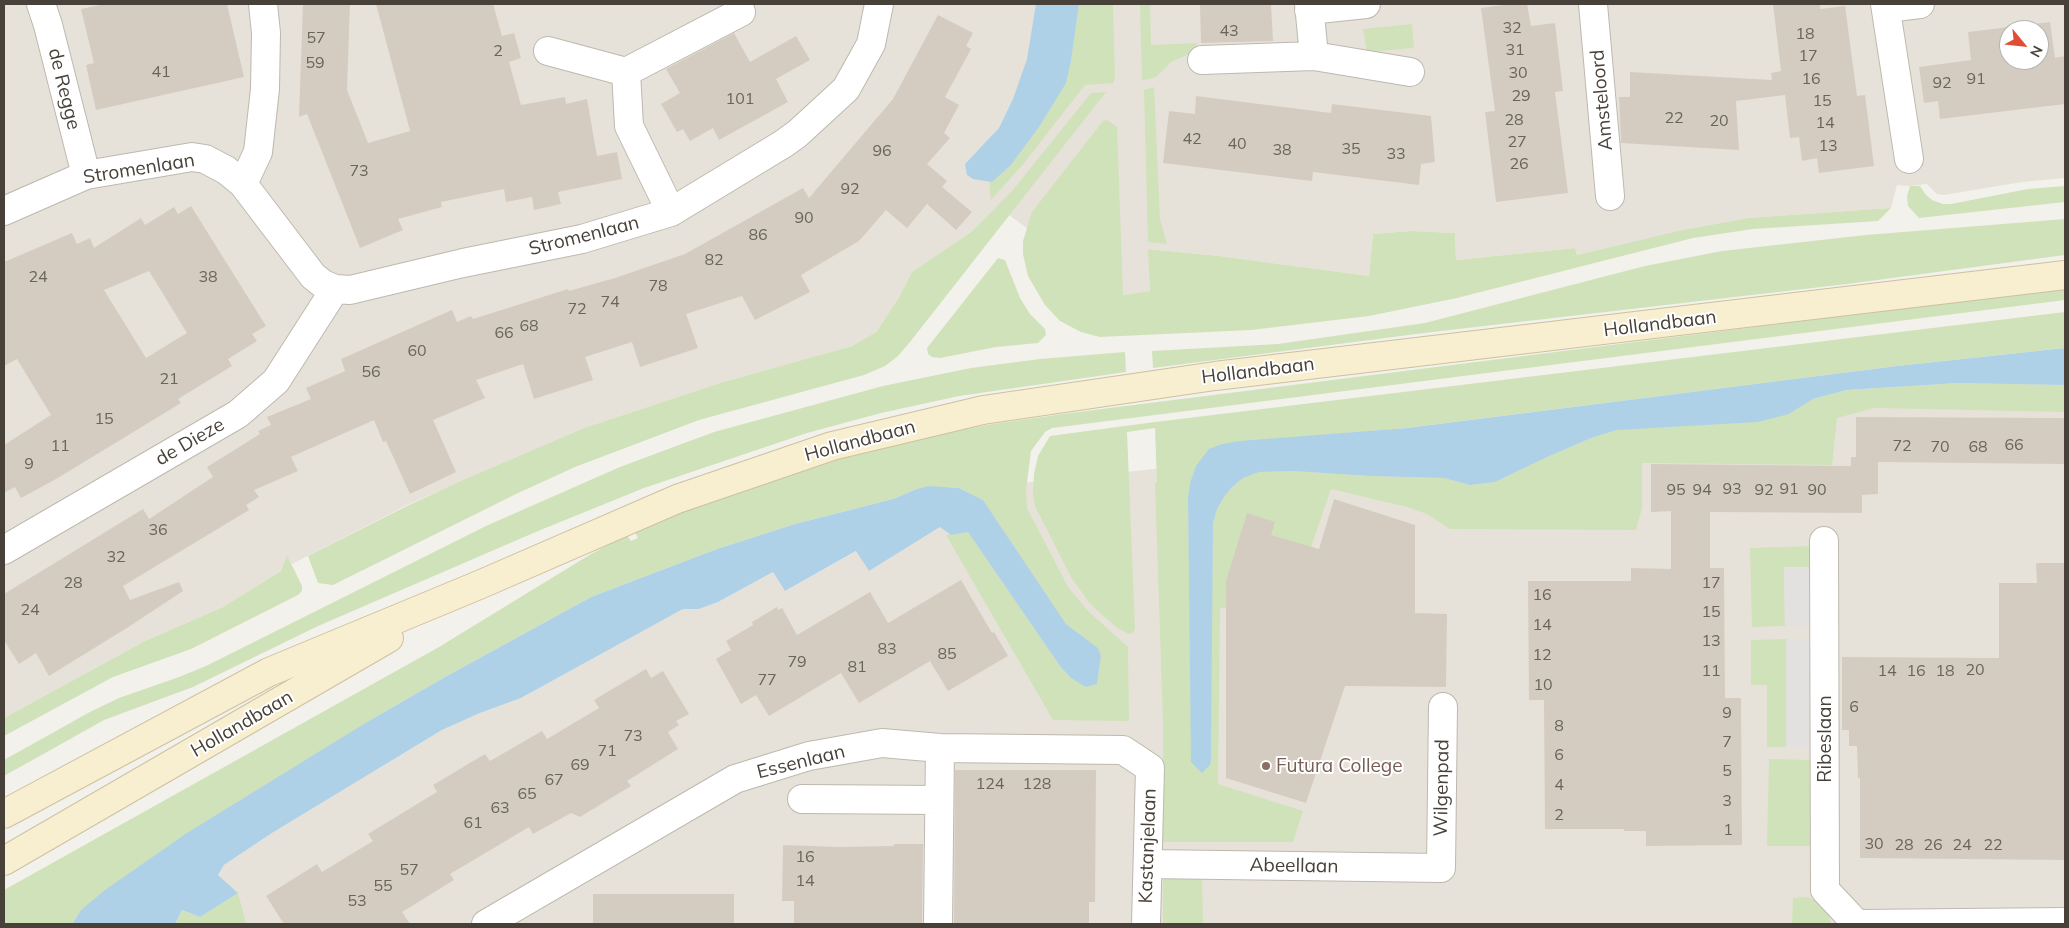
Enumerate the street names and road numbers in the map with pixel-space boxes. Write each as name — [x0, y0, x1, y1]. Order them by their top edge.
street label: de Regge — [43, 46, 85, 132]
street label: Amsteloord — [1586, 49, 1618, 151]
street label: Stromenlaan — [82, 149, 196, 189]
street label: Stromenlaan — [527, 211, 641, 261]
street label: Hollandbaan — [1602, 306, 1718, 342]
street label: Hollandbaan — [1200, 353, 1316, 389]
street label: de Dieze — [152, 413, 228, 471]
street label: Hollandbaan — [802, 415, 918, 467]
street label: Hollandbaan — [187, 686, 297, 762]
street label: Ribeslaan — [1814, 695, 1836, 783]
street label: Wilgenpad — [1430, 739, 1454, 837]
street label: Essenlaan — [755, 740, 847, 784]
street label: Kastanjelaan — [1135, 788, 1161, 904]
street label: Abeellaan — [1249, 854, 1339, 878]

